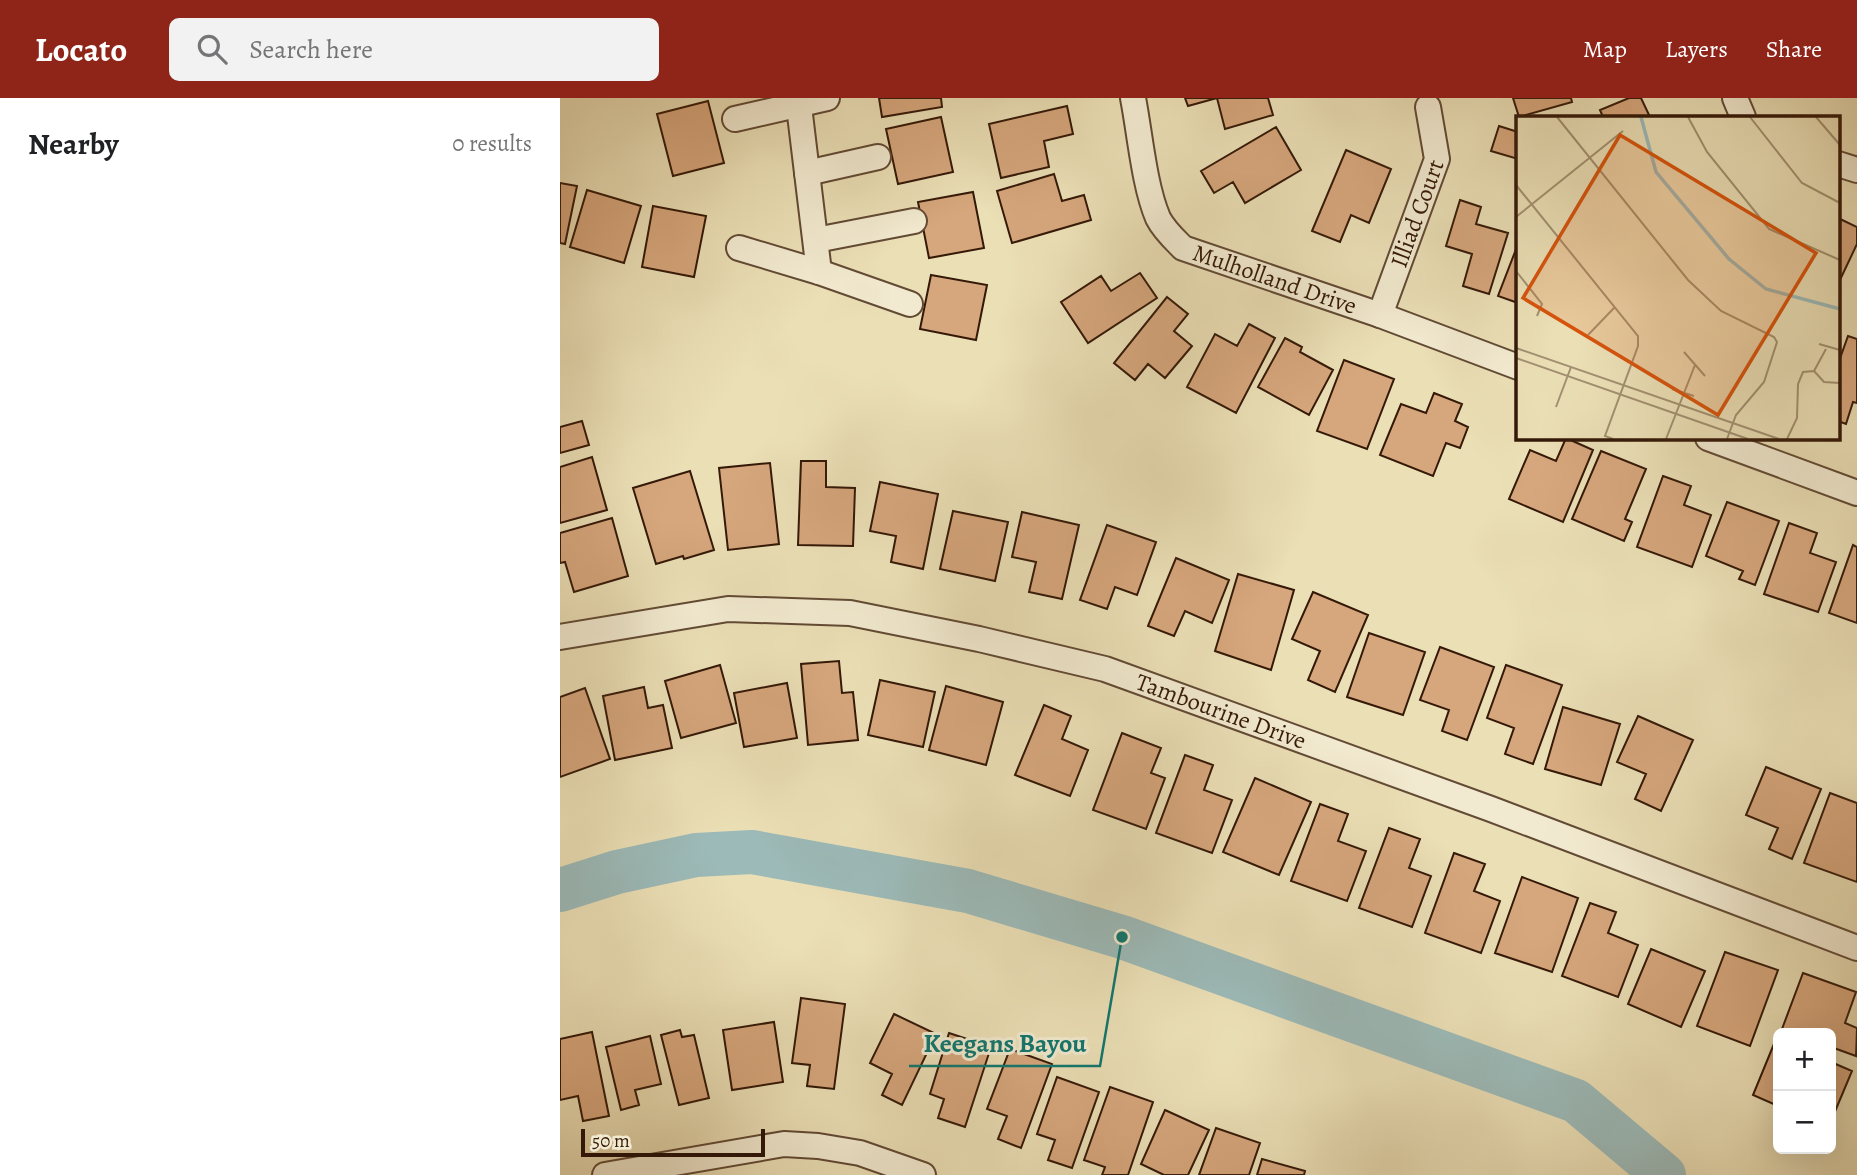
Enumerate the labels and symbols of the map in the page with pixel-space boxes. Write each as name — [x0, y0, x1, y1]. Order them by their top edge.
inset map — [1516, 116, 1840, 439]
street label: Illiad Court — [1383, 155, 1451, 272]
street label: Mulholland Drive — [1189, 237, 1361, 322]
street label: Tambourine Drive — [1132, 666, 1311, 757]
callout: Keegans Bayou — [909, 1019, 1100, 1066]
text: Keegans Bayou — [923, 1026, 1087, 1061]
scale bar — [581, 1126, 765, 1158]

